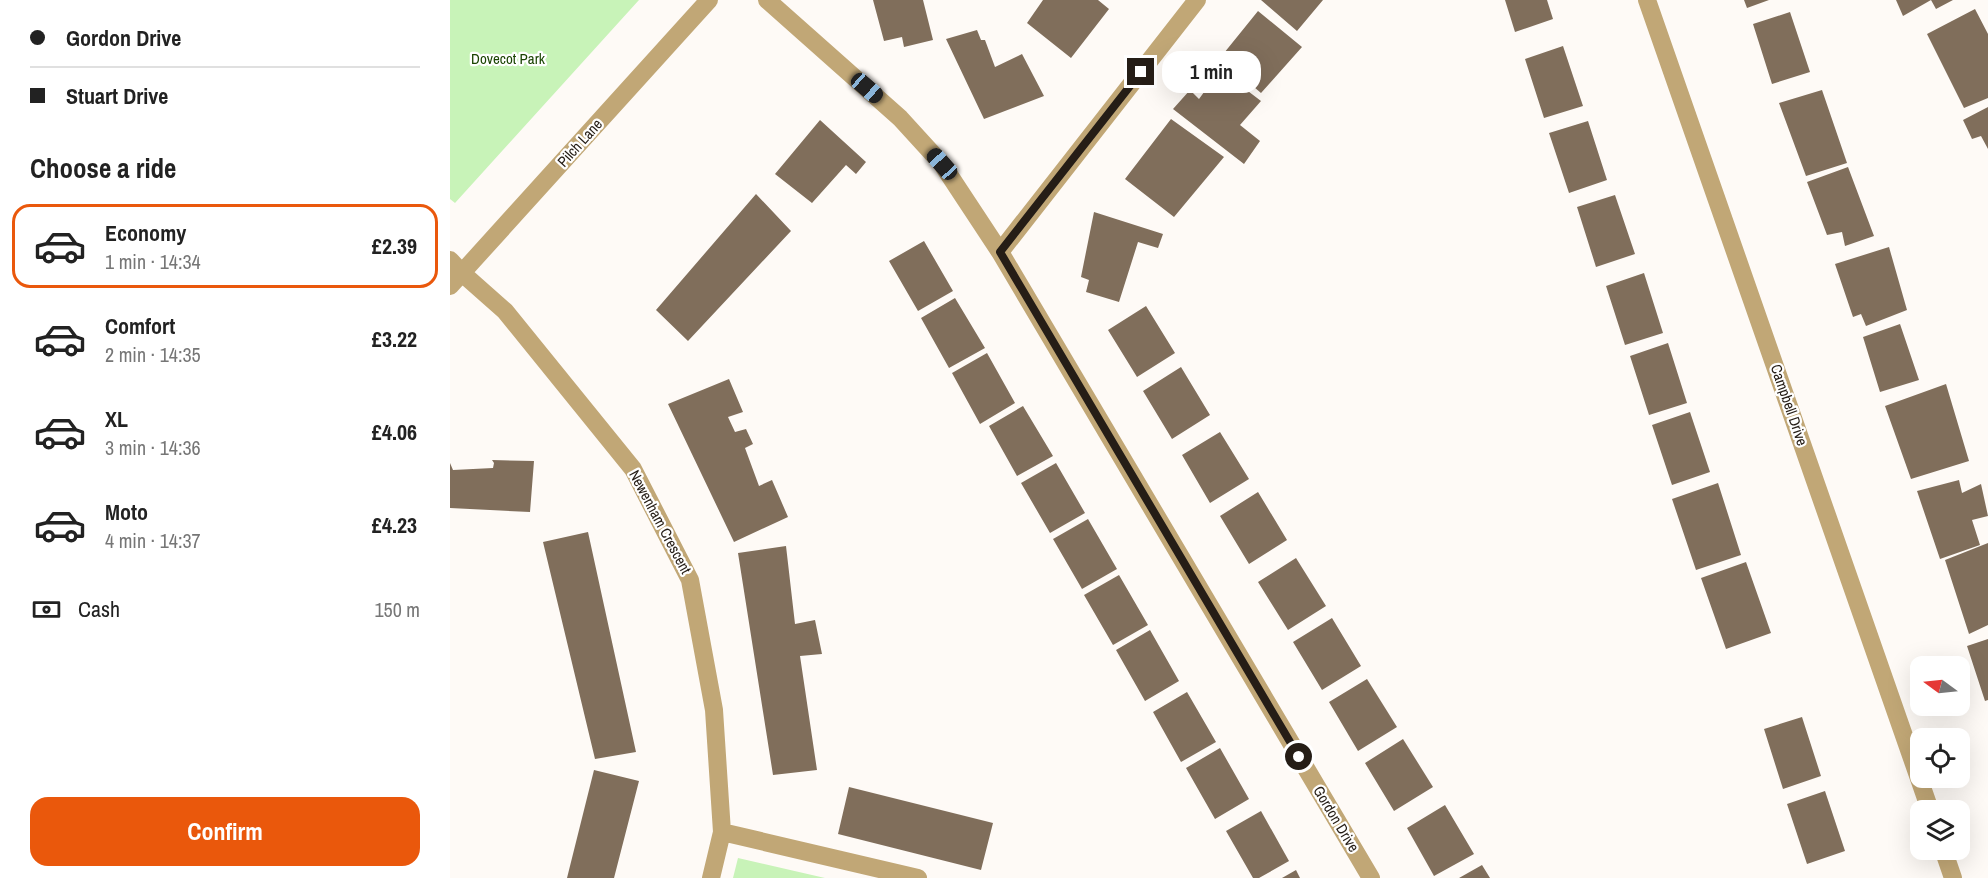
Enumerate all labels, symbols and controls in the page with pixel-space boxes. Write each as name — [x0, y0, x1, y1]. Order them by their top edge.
text: Gordon Drive — [66, 23, 181, 53]
park label: Dovecot Park — [471, 48, 546, 69]
callout: 1 min — [1162, 51, 1261, 93]
route end — [1127, 58, 1154, 85]
text: 1 min — [1190, 58, 1233, 85]
car — [848, 69, 886, 107]
text: Stuart Drive — [66, 81, 168, 111]
street label: Pilch Lane — [552, 114, 607, 171]
car — [923, 145, 961, 183]
text: Choose a ride — [30, 150, 176, 186]
text: Economy — [105, 218, 186, 248]
icon: car — [33, 219, 87, 273]
text: £2.39 — [372, 231, 417, 261]
text: 1 min · 14:34 — [105, 248, 201, 275]
text: Comfort — [105, 311, 175, 341]
icon: car — [33, 312, 87, 366]
text: £3.22 — [372, 324, 417, 354]
text: 2 min · 14:35 — [105, 341, 201, 368]
street label: Campbell Drive — [1766, 361, 1813, 448]
text: XL — [105, 404, 128, 434]
icon: car — [33, 405, 87, 459]
text: £4.06 — [372, 417, 417, 447]
text: 3 min · 14:36 — [105, 434, 201, 461]
street label: Newenham Crescent — [624, 466, 697, 578]
text: Moto — [105, 497, 148, 527]
icon: car — [33, 498, 87, 552]
text: £4.23 — [372, 510, 417, 540]
text: 4 min · 14:37 — [105, 527, 201, 554]
icon: cash — [30, 593, 63, 626]
text: Cash — [78, 594, 120, 624]
text: 150 m — [374, 596, 420, 623]
north arrow — [1910, 656, 1970, 716]
map controls — [1910, 656, 1970, 860]
button: locate — [1910, 728, 1970, 788]
route start — [1285, 743, 1312, 770]
street label: Gordon Drive — [1308, 782, 1365, 856]
button: Confirm — [30, 797, 420, 866]
button: layers — [1910, 800, 1970, 860]

